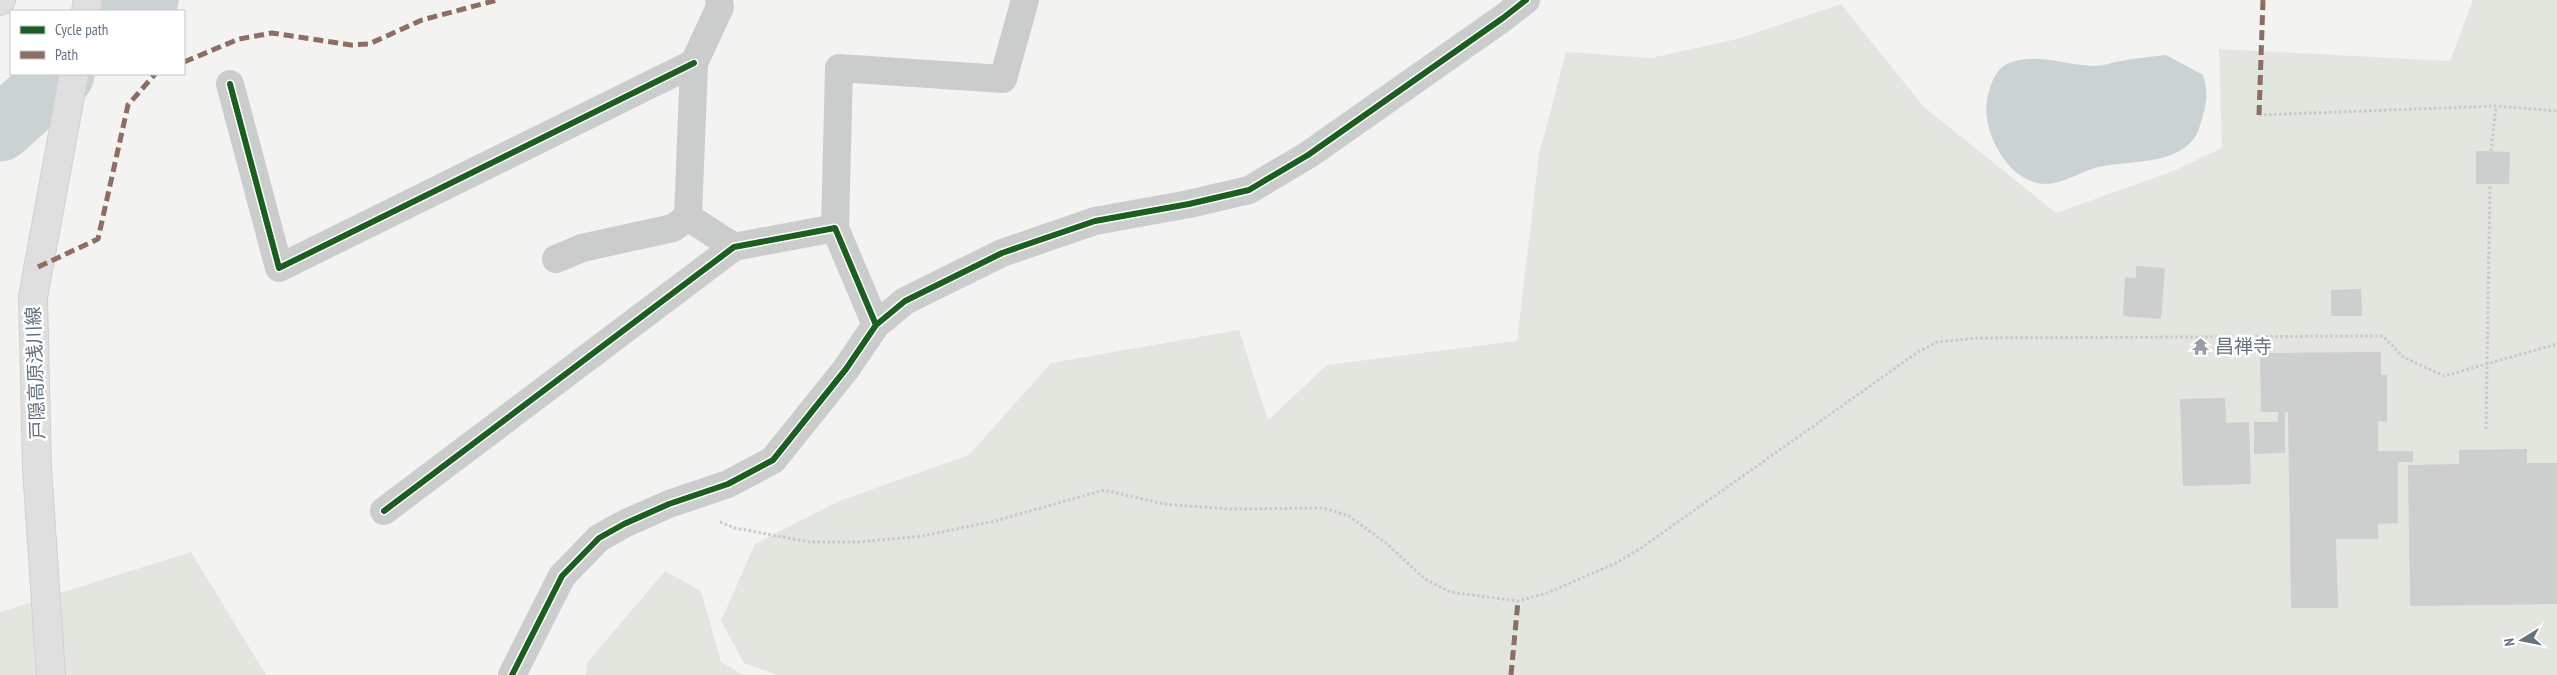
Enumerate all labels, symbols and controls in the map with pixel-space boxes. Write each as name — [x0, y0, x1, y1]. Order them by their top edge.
legend — [10, 10, 185, 75]
text: Cycle path — [55, 20, 108, 39]
text: Path — [55, 45, 78, 64]
street label: 戸隠高原浅川線 — [21, 306, 49, 440]
place label: 昌禅寺 — [2215, 334, 2272, 358]
temple icon: 昌禅寺 — [2191, 336, 2211, 356]
north arrow — [2497, 615, 2547, 665]
text: N — [2500, 637, 2519, 648]

